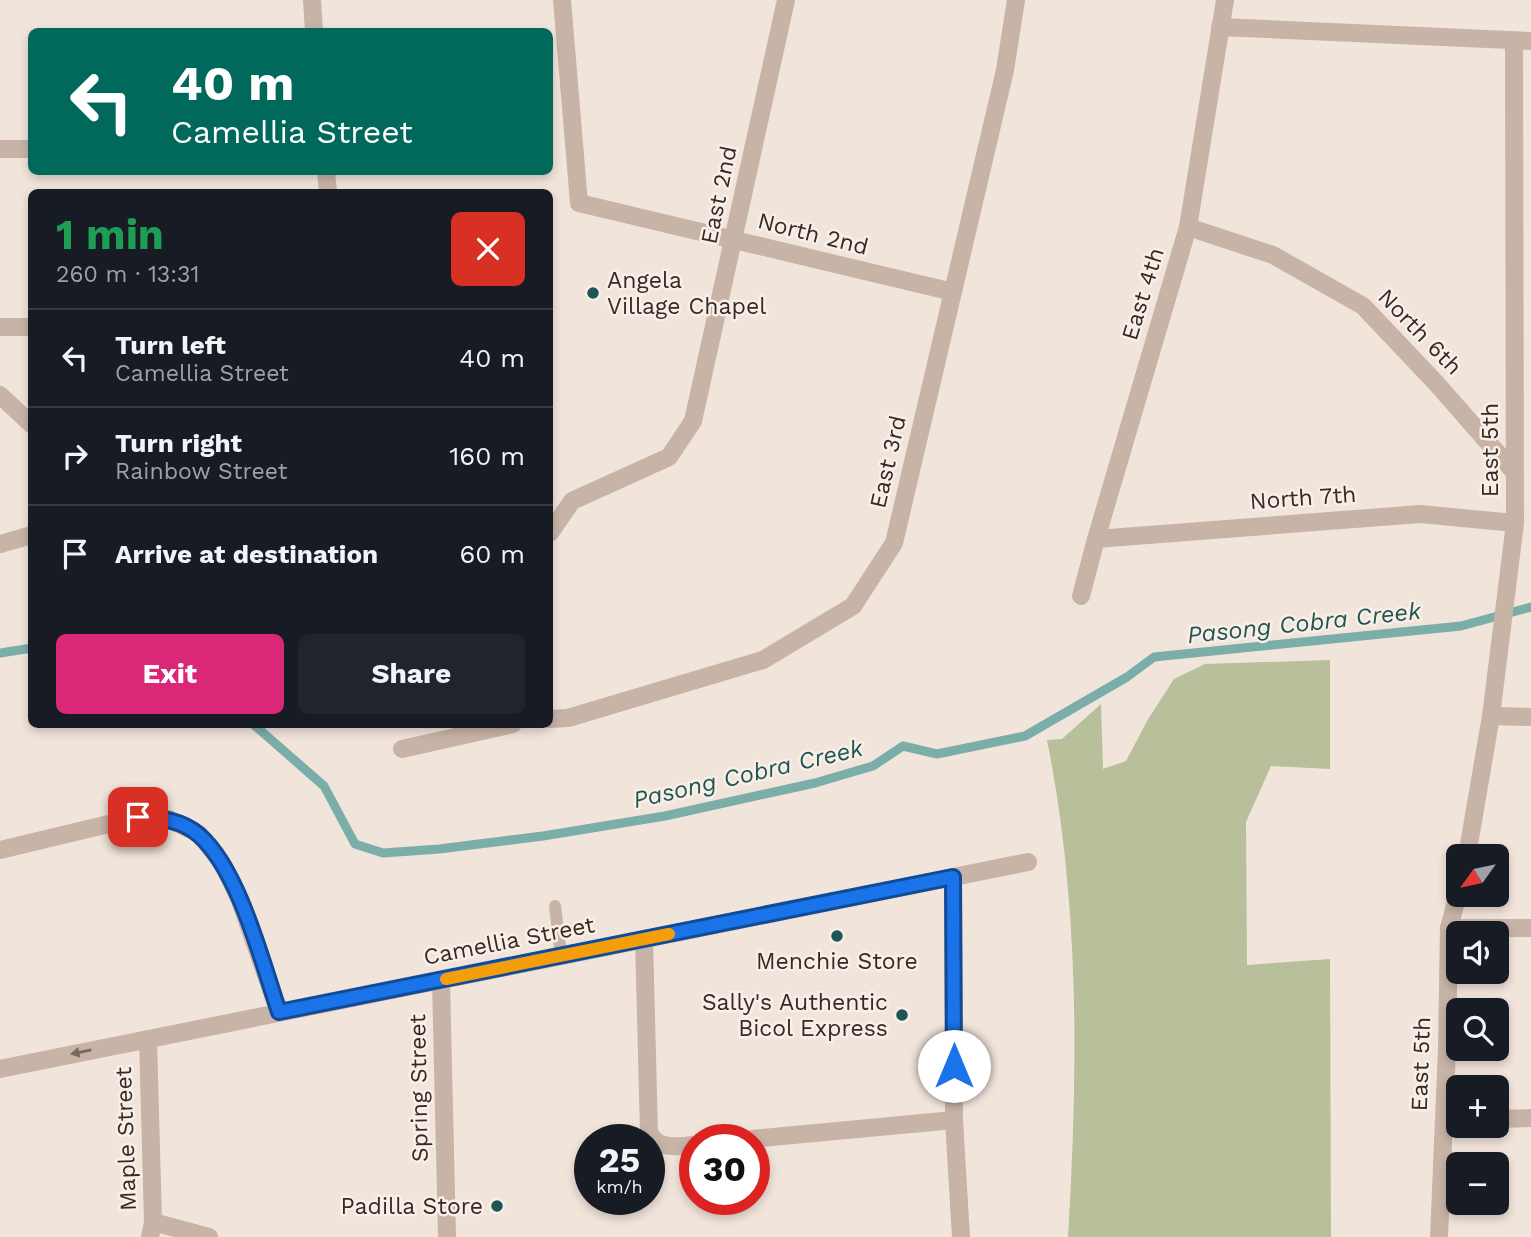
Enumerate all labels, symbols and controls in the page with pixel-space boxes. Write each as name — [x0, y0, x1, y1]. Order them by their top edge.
text: 40 m — [171, 54, 294, 112]
icon: left — [56, 56, 147, 147]
text: Camellia Street — [171, 113, 413, 151]
street label: East 2nd — [695, 144, 743, 246]
street label: North 2nd — [755, 207, 871, 261]
text: 1 min — [56, 210, 164, 259]
button: close — [451, 212, 525, 286]
street label: East 4th — [1116, 245, 1170, 343]
text: 260 m · 13:31 — [56, 261, 199, 288]
place label: Angela Village Chapel — [607, 267, 766, 320]
street label: North 6th — [1373, 283, 1467, 381]
marker: Angela Village Chapel — [585, 285, 601, 301]
text: Turn left — [115, 330, 226, 360]
icon: left — [56, 339, 94, 377]
text: 40 m — [459, 343, 525, 373]
text: Camellia Street — [115, 360, 289, 387]
street label: East 5th — [1477, 403, 1504, 497]
street label: East 3rd — [864, 413, 912, 511]
text: Turn right — [115, 428, 242, 458]
icon: right — [56, 437, 94, 475]
text: 160 m — [449, 441, 525, 471]
text: Rainbow Street — [115, 458, 287, 485]
street label: North 7th — [1249, 481, 1357, 515]
icon: arrive — [56, 535, 94, 573]
text: Arrive at destination — [115, 539, 378, 569]
text: 60 m — [459, 539, 525, 569]
water label: Pasong Cobra Creek — [1186, 597, 1423, 649]
button: Exit — [56, 634, 284, 714]
button: Share — [298, 634, 525, 714]
water label: Pasong Cobra Creek — [630, 734, 867, 814]
pin — [108, 787, 168, 847]
icon: arrive — [119, 798, 157, 836]
north arrow — [1446, 844, 1508, 906]
map controls — [1446, 844, 1509, 1215]
street label: Camellia Street — [421, 911, 597, 971]
button: sound — [1446, 921, 1509, 984]
marker: Menchie Store — [829, 928, 845, 944]
place label: Menchie Store — [756, 948, 918, 975]
place label: Sally's Authentic Bicol Express — [702, 989, 888, 1042]
button: search — [1446, 998, 1509, 1061]
marker: Sally's Authentic Bicol Express — [894, 1007, 910, 1023]
street label: Spring Street — [404, 1013, 434, 1162]
street label: East 5th — [1406, 1016, 1436, 1112]
position arrow — [917, 1029, 991, 1103]
one-way arrow — [70, 1047, 92, 1058]
street label: Maple Street — [110, 1066, 142, 1212]
button: + — [1446, 1075, 1509, 1138]
speed limit sign: 30 — [679, 1124, 770, 1215]
text: 25 — [599, 1139, 640, 1181]
button: − — [1446, 1152, 1509, 1215]
text: km/h — [596, 1176, 643, 1197]
place label: Padilla Store — [341, 1193, 483, 1220]
marker: Padilla Store — [489, 1198, 505, 1214]

